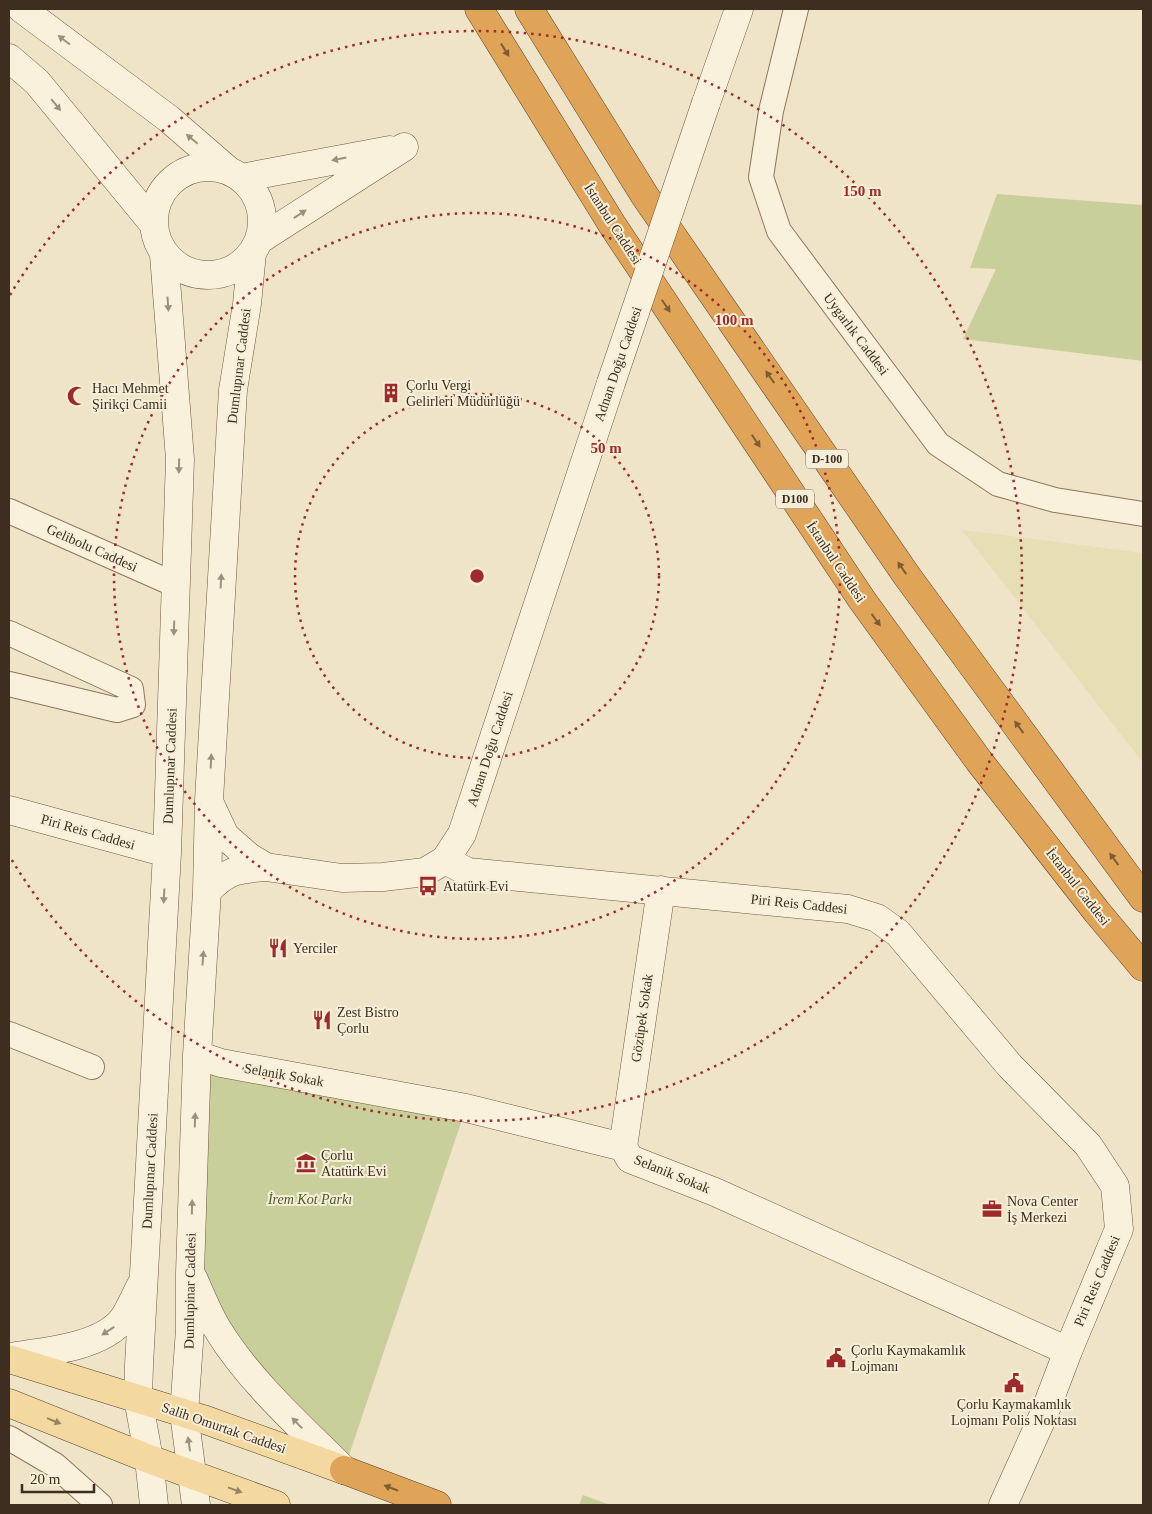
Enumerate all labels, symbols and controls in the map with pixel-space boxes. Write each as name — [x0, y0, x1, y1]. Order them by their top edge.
one-way arrow — [57, 35, 71, 45]
one-way arrow — [500, 44, 509, 57]
one-way arrow — [50, 98, 61, 111]
one-way arrow — [186, 134, 199, 145]
one-way arrow — [330, 156, 346, 164]
street label: İstanbul Caddesi — [581, 181, 645, 267]
text: 150 m — [843, 183, 882, 199]
one-way arrow — [293, 209, 306, 219]
street label: Uygarlık Caddesi — [820, 290, 892, 378]
one-way arrow — [164, 296, 172, 312]
one-way arrow — [662, 299, 671, 313]
street label: Adnan Doğu Caddesi — [591, 304, 645, 423]
street label: Dumlupınar Caddesi — [224, 307, 254, 425]
text: 100 m — [715, 312, 754, 328]
one-way arrow — [765, 370, 775, 384]
place label: Çorlu Vergi Gelirleri Müdürlüğü — [406, 378, 520, 409]
place label: Hacı Mehmet Şirikçi Camii — [92, 381, 169, 412]
building icon: Çorlu Vergi Gelirleri Müdürlüğü — [380, 382, 402, 404]
mosque icon: Hacı Mehmet Şirikçi Camii — [66, 385, 88, 407]
one-way arrow — [751, 435, 761, 448]
text: 50 m — [590, 440, 622, 456]
road number: D-100 — [806, 449, 848, 468]
one-way arrow — [175, 458, 183, 474]
road number: D100 — [776, 489, 814, 508]
street label: İstanbul Caddesi — [804, 519, 868, 605]
street label: Gelibolu Caddesi — [44, 521, 140, 575]
one-way arrow — [897, 561, 907, 575]
centre of rings — [468, 567, 486, 585]
one-way arrow — [217, 573, 225, 589]
one-way arrow — [871, 613, 881, 627]
one-way arrow — [170, 621, 178, 637]
street label: Adnan Doğu Caddesi — [464, 689, 516, 809]
street label: Dumlupınar Caddesi — [160, 708, 180, 824]
one-way arrow — [1014, 720, 1024, 734]
one-way arrow — [208, 753, 216, 769]
street label: Piri Reis Caddesi — [39, 811, 137, 853]
street label: İstanbul Caddesi — [1043, 845, 1113, 929]
one-way arrow — [1109, 852, 1119, 866]
bus stop icon: Atatürk Evi — [417, 875, 439, 897]
place label: Atatürk Evi — [443, 879, 509, 894]
one-way arrow — [160, 888, 168, 904]
street label: Piri Reis Caddesi — [750, 891, 848, 917]
restaurant icon: Yerciler — [267, 937, 289, 959]
place label: Yerciler — [293, 941, 338, 956]
one-way arrow — [200, 950, 208, 966]
street label: Gözüpek Sokak — [628, 973, 656, 1063]
place label: Zest Bistro Çorlu — [337, 1005, 399, 1036]
restaurant icon: Zest Bistro Çorlu — [311, 1009, 333, 1031]
street label: Selanik Sokak — [243, 1061, 325, 1089]
street label: Dumlupınar Caddesi — [139, 1112, 161, 1229]
one-way arrow — [191, 1112, 199, 1128]
place label: Çorlu Atatürk Evi — [321, 1148, 387, 1179]
museum icon: Çorlu Atatürk Evi — [295, 1152, 317, 1174]
street label: Selanik Sokak — [632, 1152, 712, 1196]
park label: İrem Kot Parkı — [267, 1192, 352, 1207]
place label: Nova Center İş Merkezi — [1007, 1194, 1078, 1225]
office icon: Nova Center İş Merkezi — [981, 1198, 1003, 1220]
one-way arrow — [188, 1199, 196, 1215]
street label: Dumlupinar Caddesi — [181, 1233, 199, 1349]
street label: Piri Reis Caddesi — [1071, 1233, 1123, 1329]
one-way arrow — [101, 1326, 115, 1336]
place label: Çorlu Kaymakamlık Lojmanı — [851, 1343, 966, 1374]
public building icon: Çorlu Kaymakamlık Lojmanı — [825, 1347, 847, 1369]
public building icon: Çorlu Kaymakamlık Lojmanı Polis Noktası — [1003, 1372, 1025, 1394]
place label: Çorlu Kaymakamlık Lojmanı Polis Noktası — [951, 1397, 1077, 1428]
street label: Salih Omurtak Caddesi — [160, 1400, 288, 1456]
one-way arrow — [47, 1417, 62, 1425]
one-way arrow — [291, 1417, 303, 1429]
one-way arrow — [185, 1436, 193, 1452]
scale bar — [22, 1462, 95, 1494]
text: 20 m — [30, 1471, 61, 1487]
one-way arrow — [383, 1484, 398, 1492]
one-way arrow — [228, 1486, 243, 1494]

